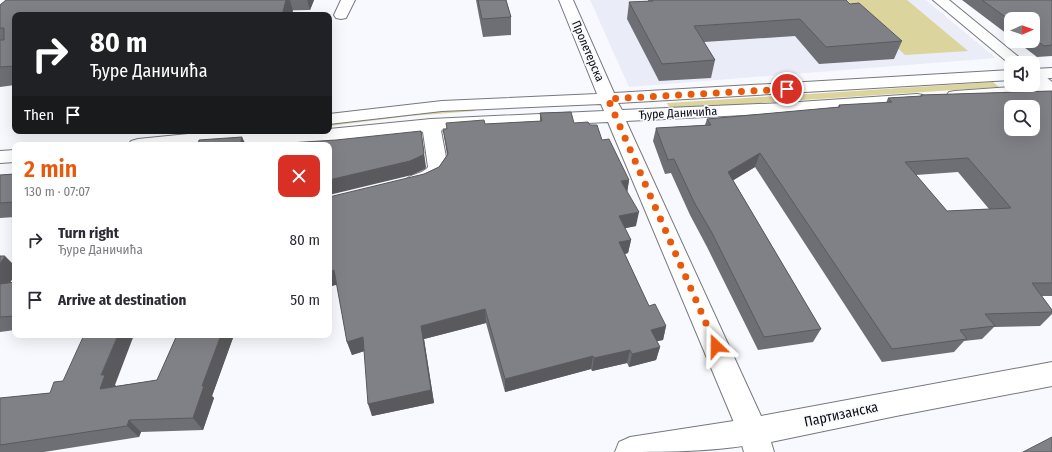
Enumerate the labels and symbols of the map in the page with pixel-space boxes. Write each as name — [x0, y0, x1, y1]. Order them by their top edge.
north arrow — [1004, 12, 1040, 48]
street label: Пролетерска — [569, 18, 607, 84]
pin — [770, 72, 804, 106]
street label: Ђуре Даничића — [639, 104, 718, 122]
position arrow — [695, 325, 737, 367]
street label: Партизанска — [803, 398, 880, 431]

